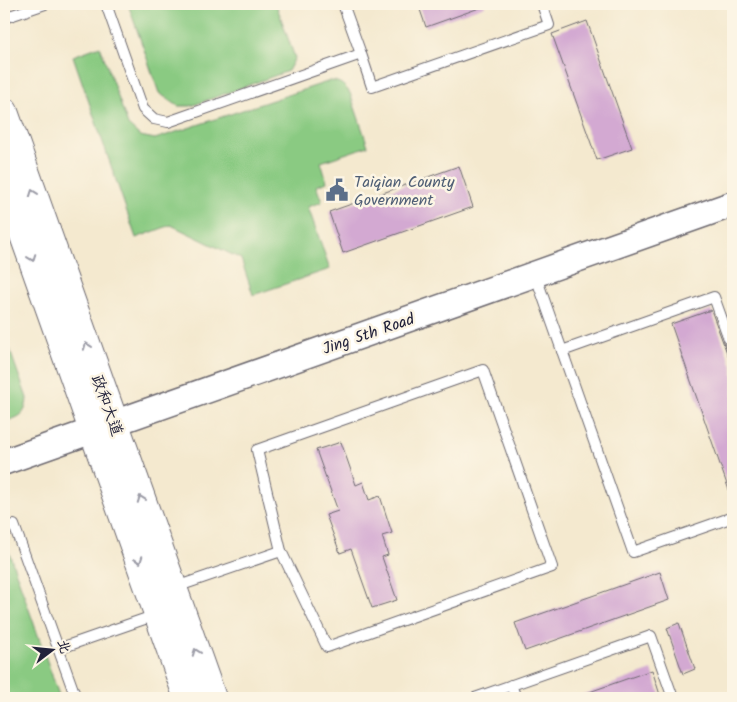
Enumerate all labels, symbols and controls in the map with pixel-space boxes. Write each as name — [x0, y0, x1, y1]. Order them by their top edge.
place label: Taiqian County Government — [354, 170, 455, 213]
public building icon: Taiqian County Government — [324, 177, 350, 203]
one-way arrow — [28, 189, 38, 198]
one-way arrow — [26, 253, 36, 262]
street label: Jing 5th Road — [319, 307, 419, 362]
one-way arrow — [83, 342, 93, 351]
street label: 政和大道 — [84, 371, 129, 440]
one-way arrow — [137, 495, 147, 504]
one-way arrow — [133, 555, 143, 563]
north arrow — [28, 624, 78, 674]
text: 北 — [51, 637, 76, 656]
one-way arrow — [192, 649, 202, 657]

